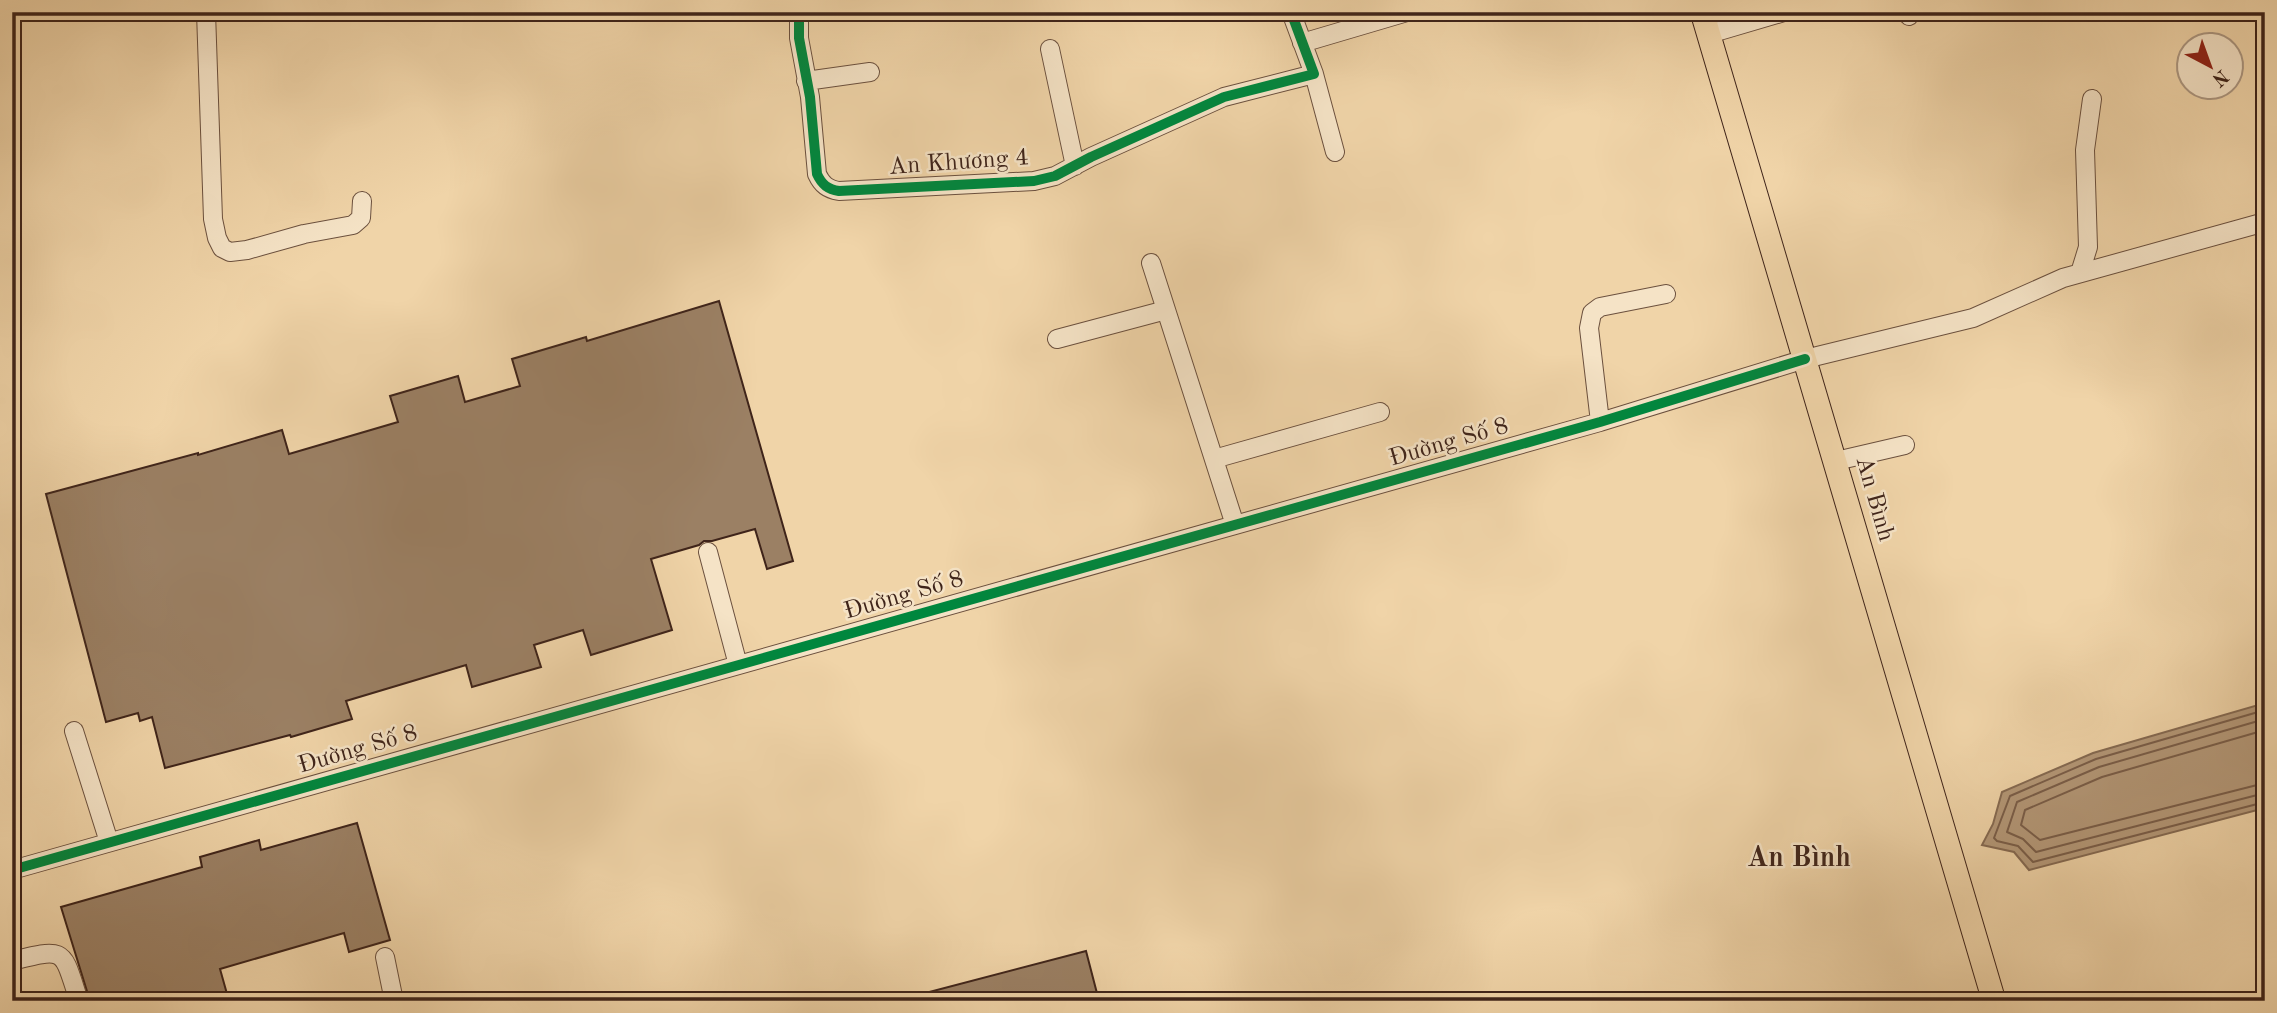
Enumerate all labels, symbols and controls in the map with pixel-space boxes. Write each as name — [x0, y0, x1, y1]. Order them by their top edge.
north arrow — [2176, 32, 2246, 102]
text: N — [2207, 65, 2231, 89]
street label: An Khương 4 — [888, 146, 1030, 180]
street label: Đường Số 8 — [1386, 414, 1512, 472]
street label: An Bình — [1850, 454, 1898, 544]
street label: Đường Số 8 — [841, 567, 967, 625]
street label: Đường Số 8 — [295, 721, 421, 779]
district label: An Bình — [1747, 845, 1851, 873]

